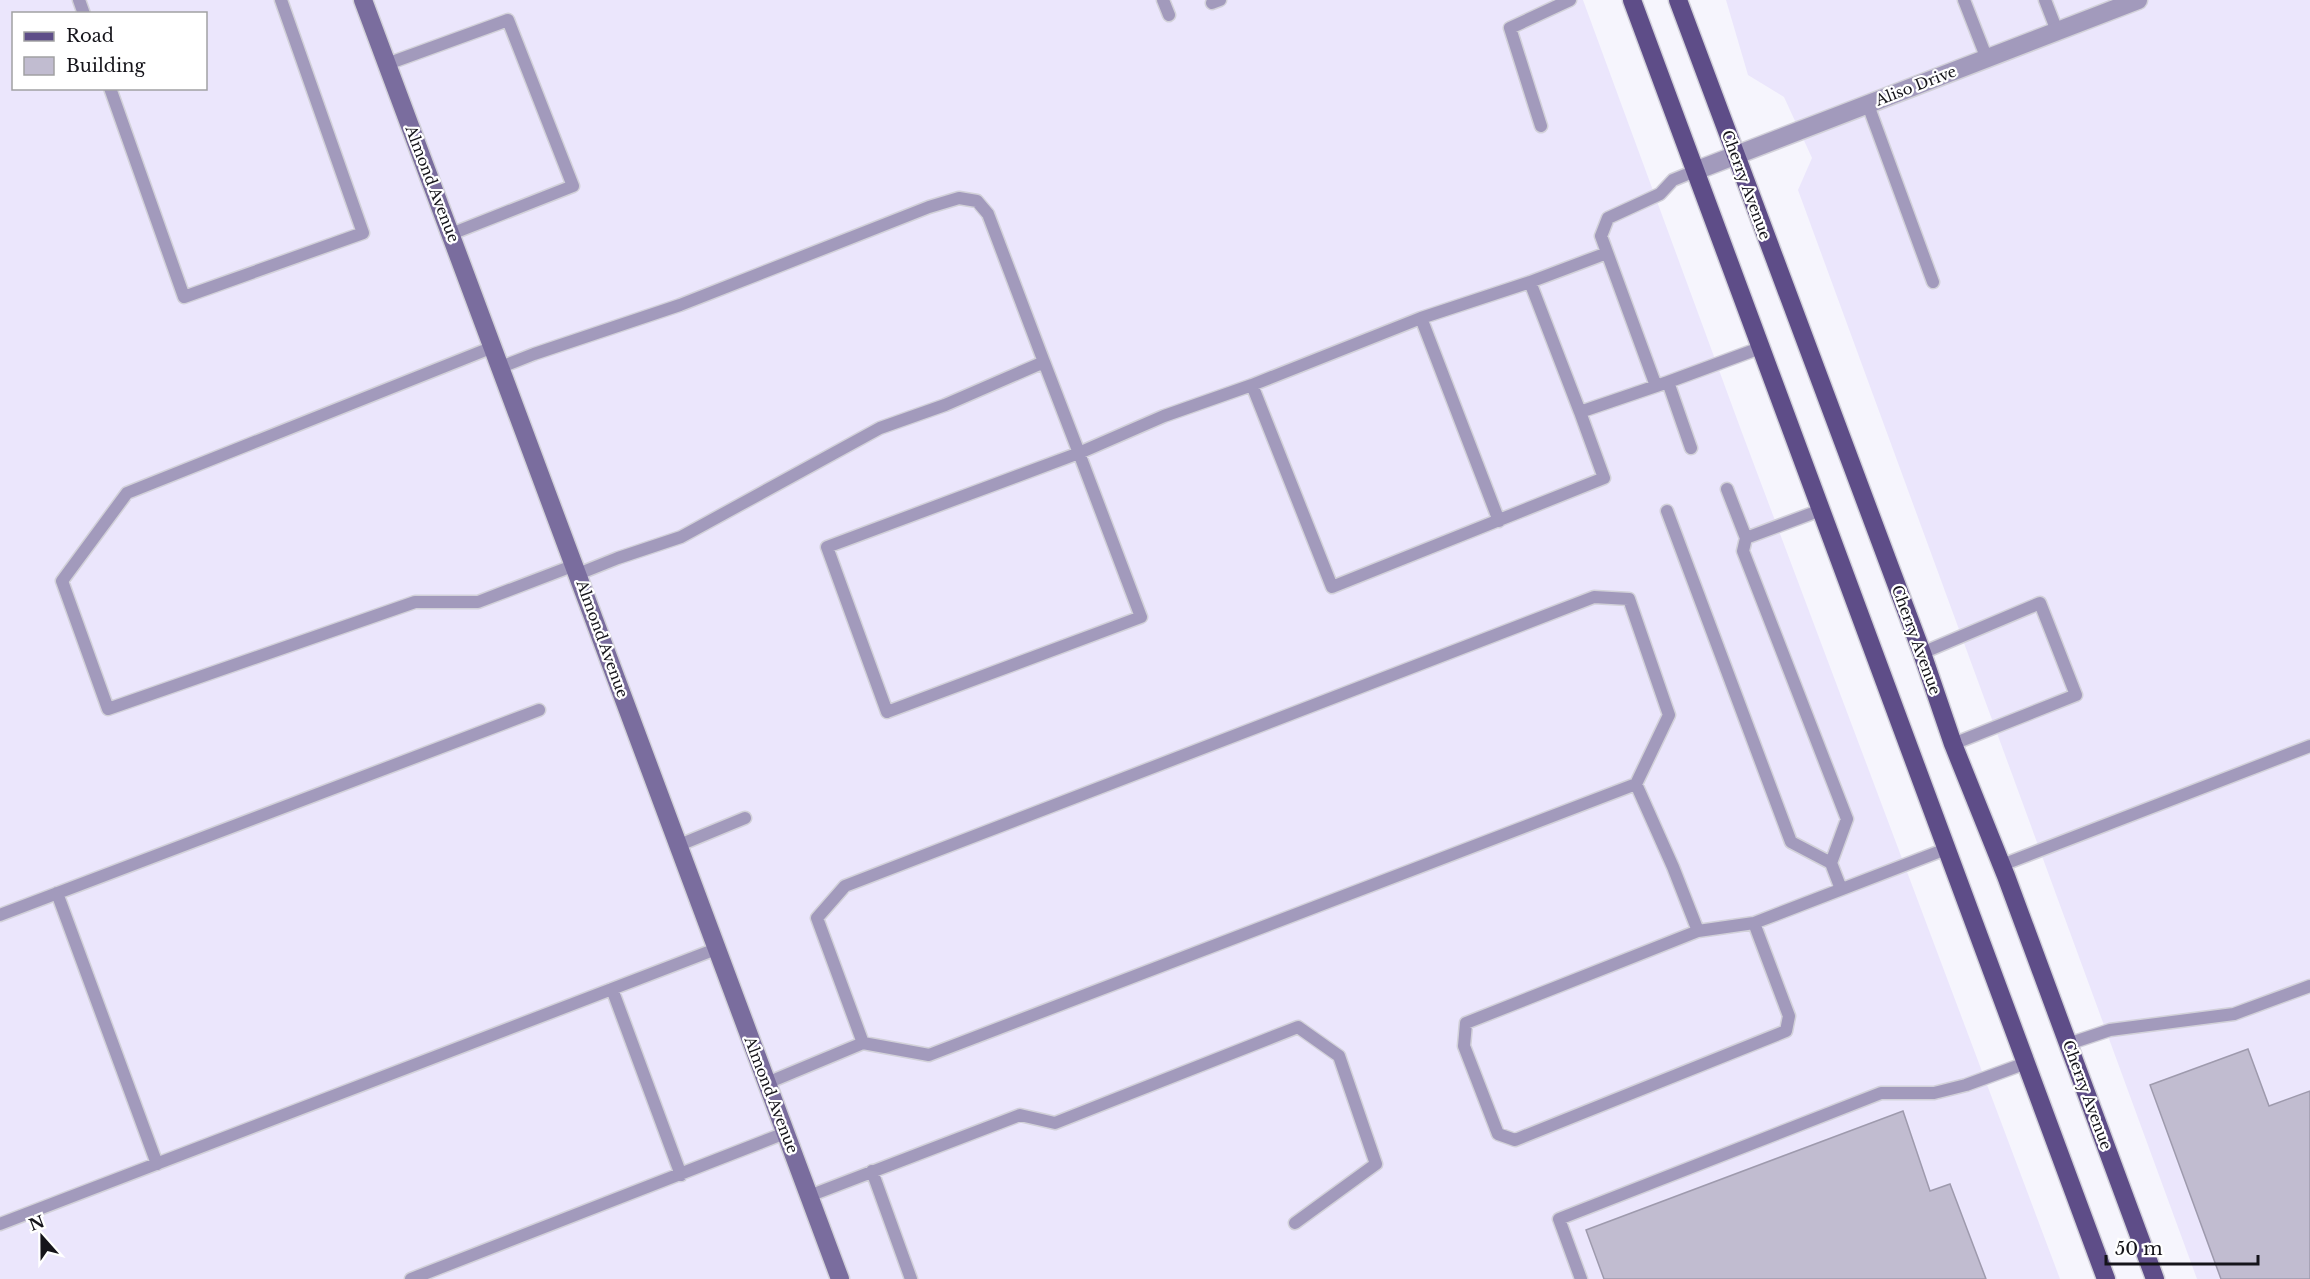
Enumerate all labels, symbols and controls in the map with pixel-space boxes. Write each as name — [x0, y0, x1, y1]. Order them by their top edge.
legend — [12, 12, 207, 90]
text: Road — [66, 25, 114, 47]
text: Building — [66, 55, 145, 77]
street label: Aliso Drive — [1872, 61, 1959, 110]
street label: Almond Avenue — [401, 122, 463, 245]
street label: Cherry Avenue — [1718, 127, 1775, 242]
street label: Almond Avenue — [572, 577, 633, 700]
street label: Cherry Avenue — [1888, 582, 1945, 697]
street label: Almond Avenue — [740, 1033, 802, 1156]
street label: Cherry Avenue — [2059, 1037, 2116, 1152]
north arrow — [12, 1207, 72, 1267]
text: N — [26, 1211, 47, 1235]
scale bar — [2106, 1228, 2258, 1266]
text: 50 m — [2115, 1238, 2163, 1260]

